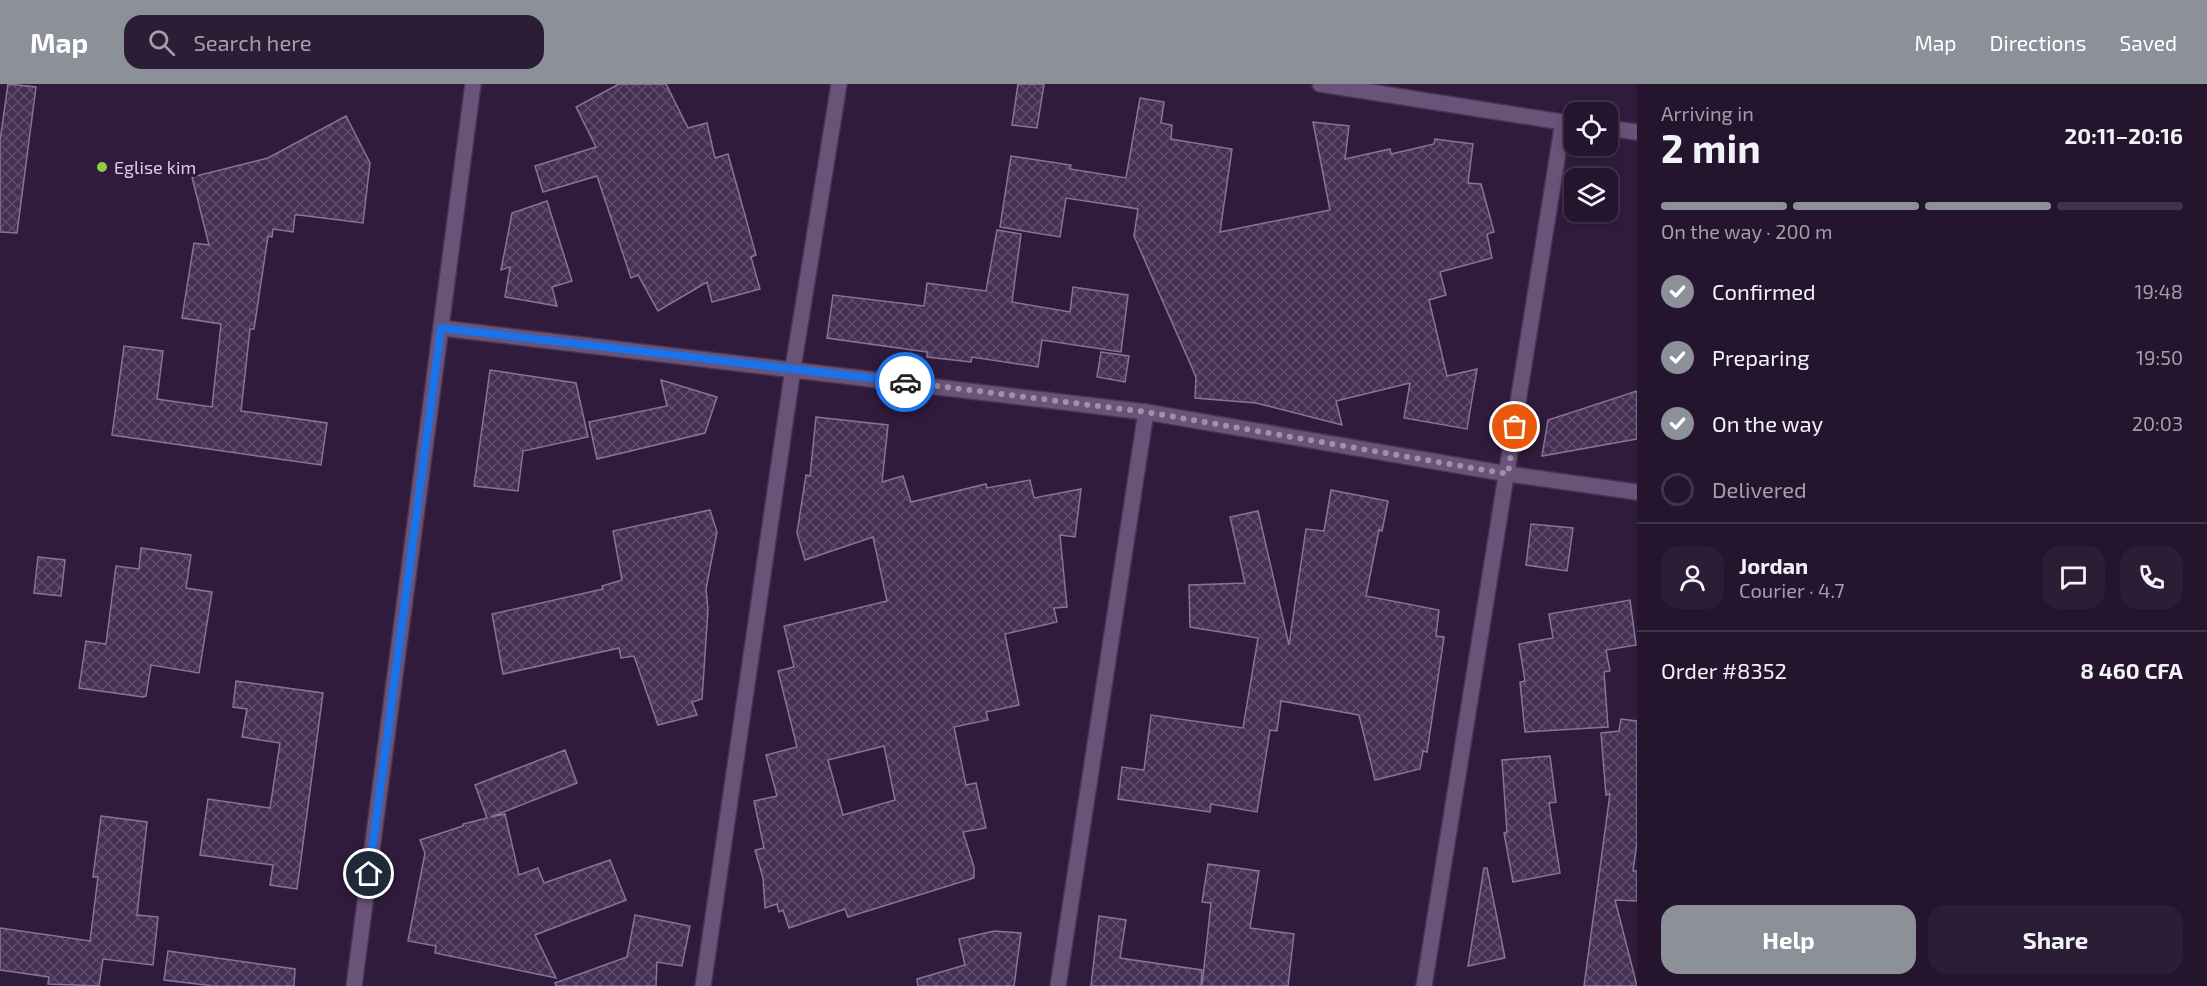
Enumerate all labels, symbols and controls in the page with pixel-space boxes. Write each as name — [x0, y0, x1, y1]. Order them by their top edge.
search box — [124, 15, 544, 69]
text: Map — [30, 25, 88, 59]
icon: search — [145, 26, 178, 59]
text: Search here — [193, 29, 312, 55]
text: Map — [1914, 30, 1957, 55]
text: Directions — [1990, 30, 2086, 55]
text: Saved — [2119, 30, 2177, 55]
text: Arriving in — [1661, 101, 1754, 125]
map controls — [1564, 102, 1618, 222]
button: locate — [1564, 102, 1618, 156]
text: 20:11–20:16 — [2065, 122, 2183, 148]
text: 2 min — [1661, 124, 1761, 171]
place label: Eglise kim — [114, 156, 196, 178]
marker: Eglise kim — [95, 160, 109, 174]
button: layers — [1564, 168, 1618, 222]
text: On the way · 200 m — [1661, 219, 1833, 243]
icon: check — [1661, 275, 1694, 308]
text: Confirmed — [1712, 278, 1816, 304]
text: 19:48 — [2134, 279, 2183, 303]
icon: check — [1661, 341, 1694, 374]
text: Preparing — [1712, 344, 1810, 370]
text: 19:50 — [2136, 345, 2183, 369]
courier — [875, 352, 935, 412]
icon: car — [889, 366, 922, 399]
pin — [1489, 401, 1540, 452]
icon: check — [1661, 407, 1694, 440]
icon: bag — [1498, 410, 1531, 443]
text: On the way — [1712, 410, 1823, 436]
text: 20:03 — [2132, 411, 2183, 435]
text: Delivered — [1712, 476, 1807, 502]
button: person — [1661, 546, 1724, 609]
button: chat — [2042, 546, 2105, 609]
button: phone — [2120, 546, 2183, 609]
text: Jordan — [1739, 552, 1808, 578]
text: Courier · 4.7 — [1739, 578, 1845, 602]
text: Order #8352 — [1661, 657, 1787, 683]
text: 8 460 CFA — [2080, 657, 2183, 683]
pin — [343, 848, 394, 899]
icon: home — [352, 857, 385, 890]
button: Help — [1661, 905, 1916, 974]
button: Share — [1928, 905, 2183, 974]

